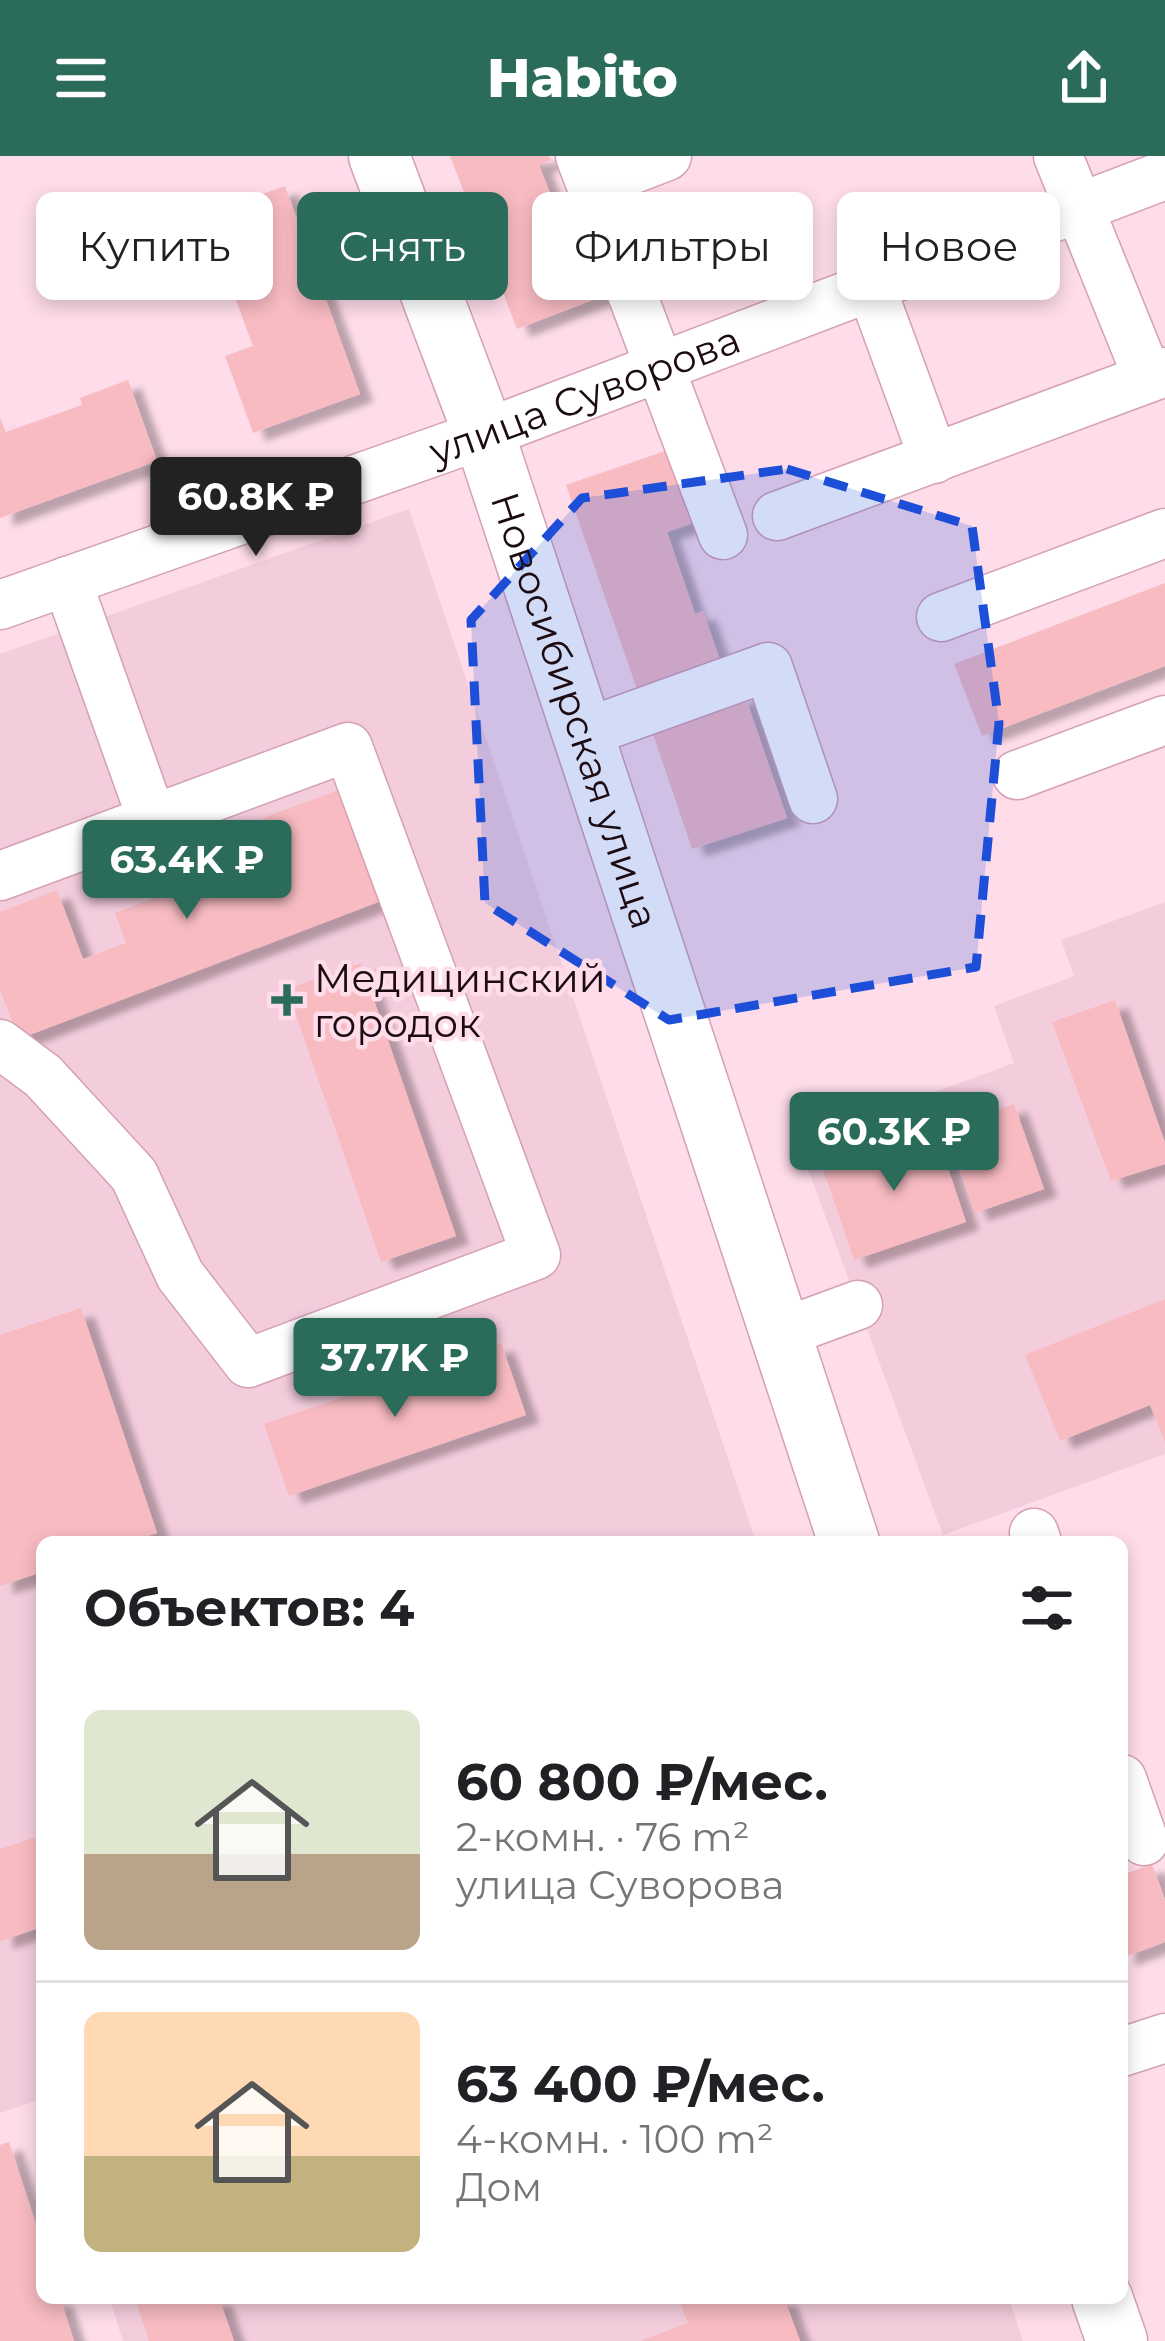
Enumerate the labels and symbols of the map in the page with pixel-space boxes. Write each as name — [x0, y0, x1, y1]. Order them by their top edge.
street label: улица Суворова — [422, 315, 747, 476]
pin: 60.8K ₽ — [145, 457, 367, 559]
street label: Новосибирская улица — [481, 486, 669, 934]
pin: 63.4K ₽ — [76, 820, 298, 922]
place label: Медицинский городок — [314, 954, 606, 1047]
marker: Медицинский городок — [271, 984, 303, 1016]
pin: 60.3K ₽ — [783, 1092, 1005, 1194]
pin: 37.7K ₽ — [284, 1318, 506, 1420]

